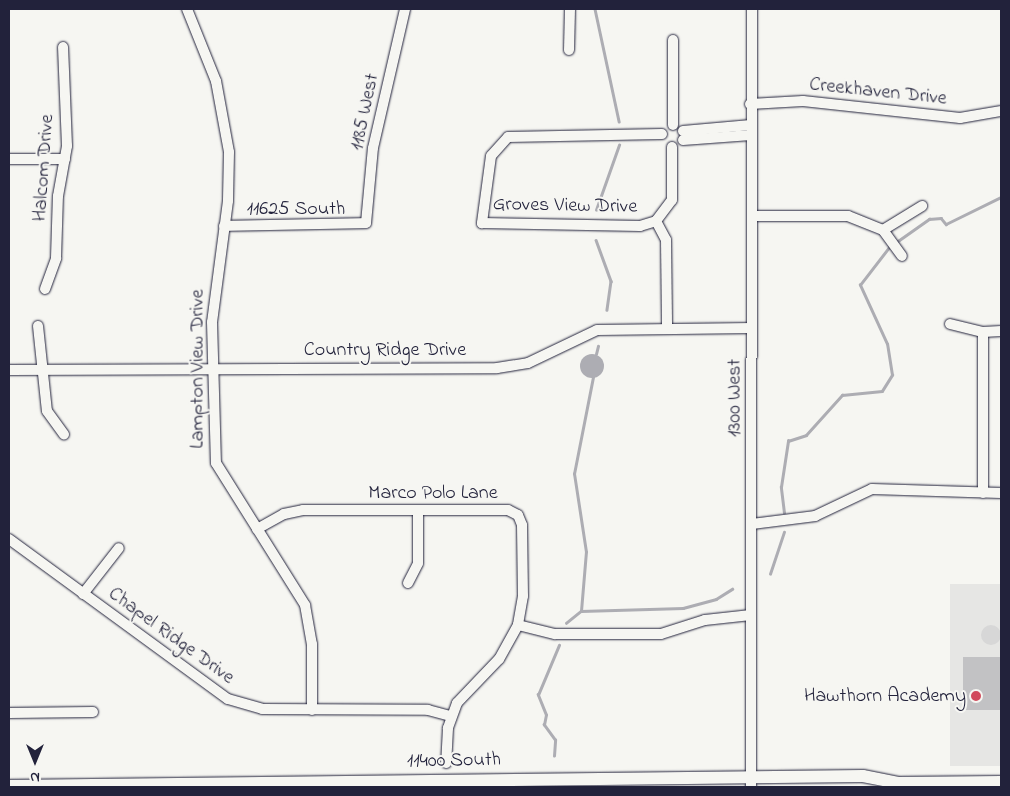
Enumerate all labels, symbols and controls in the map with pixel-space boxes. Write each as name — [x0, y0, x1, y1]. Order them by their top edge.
street label: 1185 West — [345, 71, 385, 153]
street label: Creekhaven Drive — [808, 73, 948, 111]
street label: Halcom Drive — [28, 114, 60, 222]
street label: Groves View Drive — [493, 193, 637, 219]
street label: 11625 South — [247, 197, 345, 221]
street label: Lampton View Drive — [186, 289, 210, 449]
street label: Country Ridge Drive — [304, 338, 466, 362]
street label: 1300 West — [723, 359, 747, 437]
street label: Marco Polo Lane — [368, 481, 498, 505]
street label: Chapel Ridge Drive — [103, 582, 239, 690]
place label: Hawthorn Academy — [804, 684, 966, 708]
marker: Hawthorn Academy — [970, 690, 982, 702]
north arrow — [10, 736, 60, 786]
street label: 11400 South — [407, 748, 501, 774]
text: N — [30, 766, 40, 787]

